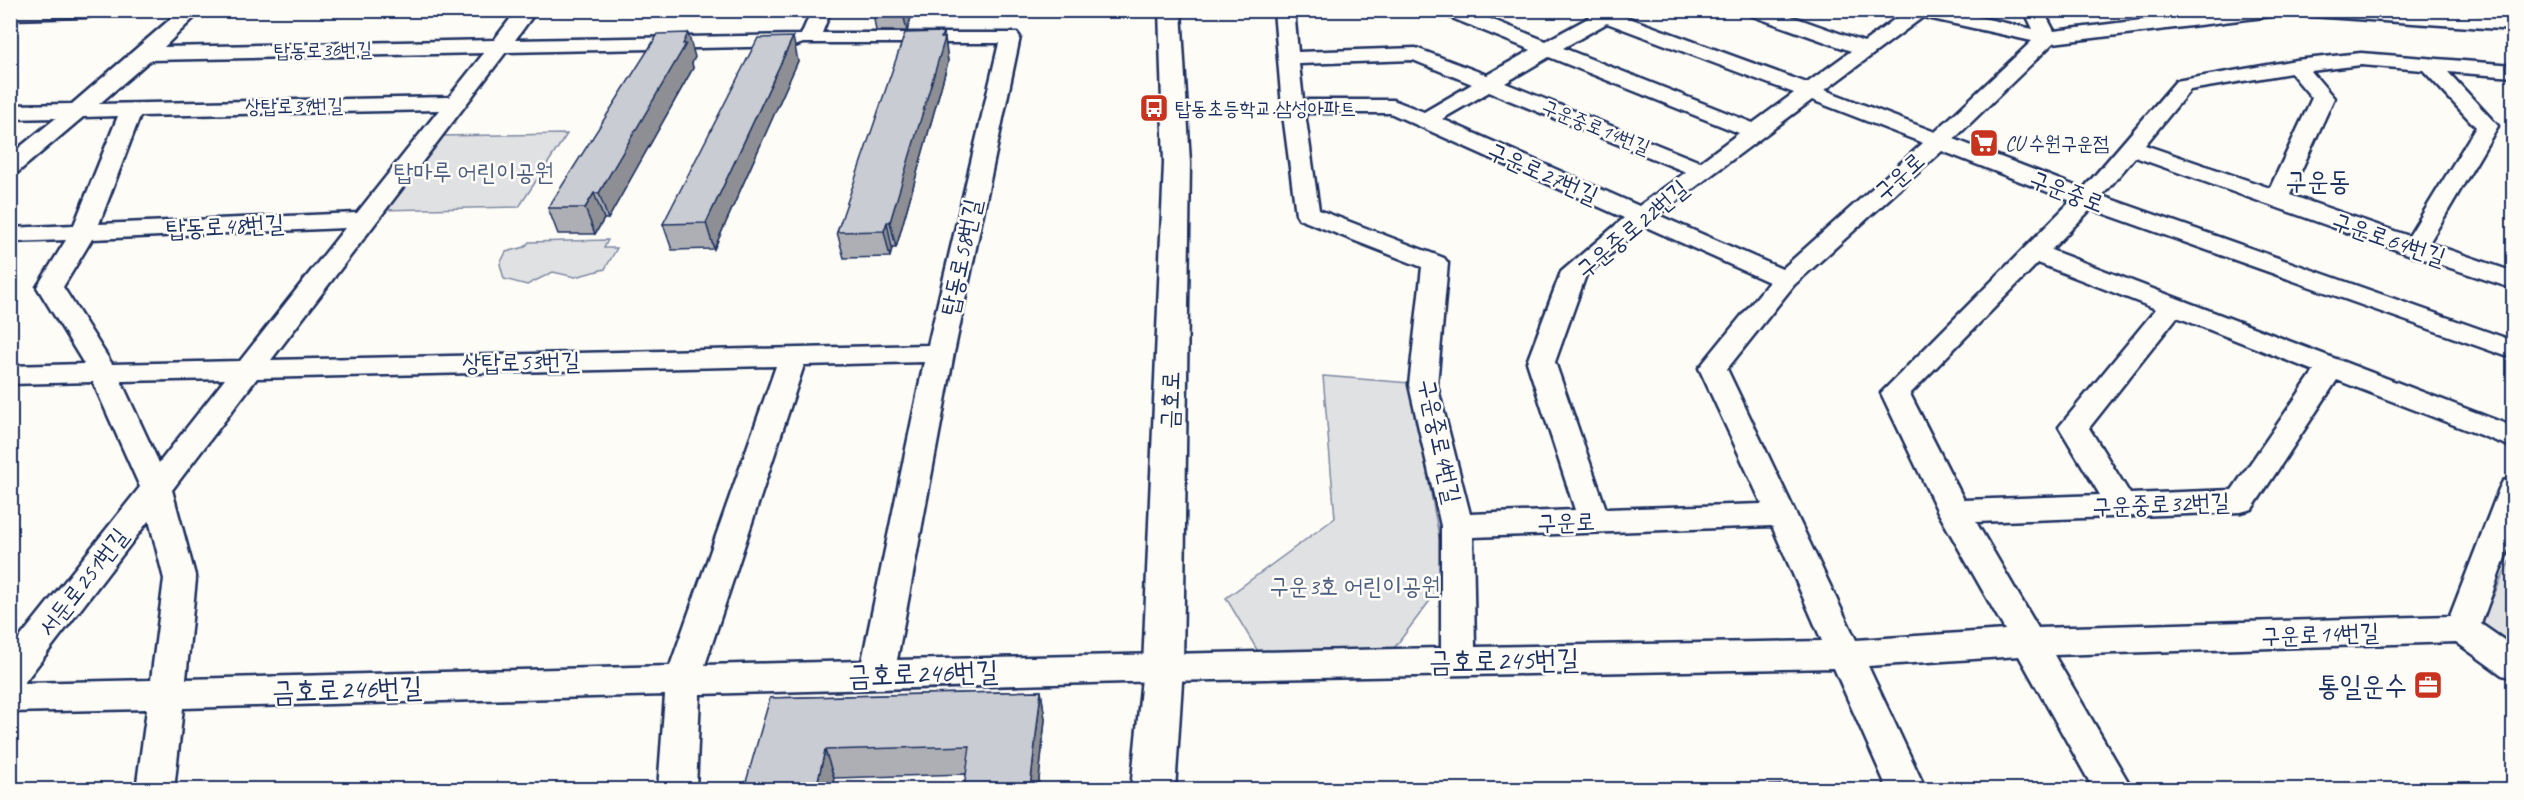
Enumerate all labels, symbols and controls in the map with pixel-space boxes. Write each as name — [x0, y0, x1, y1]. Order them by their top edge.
street label: 탑동로36번길 — [274, 37, 372, 63]
bus stop icon: 탑동초등학교.삼성아파트 — [1138, 92, 1170, 124]
street label: 상탑로39번길 — [245, 93, 343, 119]
street label: 구운중로14번길 — [1538, 94, 1654, 160]
place label: 탑동초등학교.삼성아파트 — [1175, 96, 1356, 121]
supermarket icon: CU 수원구운점 — [1968, 127, 2000, 159]
place label: CU 수원구운점 — [2005, 131, 2109, 156]
street label: 구운로27번길 — [1483, 135, 1603, 211]
street label: 구운로 — [1867, 145, 1931, 207]
park label: 탑마루 어린이공원 — [394, 157, 554, 187]
street label: 구운중로 — [2026, 163, 2108, 219]
district label: 구운동 — [2285, 164, 2351, 198]
street label: 구운중로22번길 — [1570, 173, 1694, 285]
street label: 탑동로58번길 — [934, 196, 988, 318]
street label: 구운로64번길 — [2328, 206, 2450, 272]
street label: 탑동로48번길 — [165, 208, 285, 244]
street label: 상탑로53번길 — [462, 346, 580, 378]
street label: 금호로 — [1154, 371, 1186, 429]
street label: 구운중로4번길 — [1412, 376, 1468, 506]
street label: 구운중로32번길 — [2092, 487, 2230, 521]
street label: 구운로 — [1537, 506, 1595, 538]
street label: 서둔로251번길 — [31, 522, 135, 642]
park label: 구운3호 어린이공원 — [1269, 571, 1441, 601]
street label: 구운로14번길 — [2260, 617, 2380, 651]
street label: 금호로245번길 — [1428, 641, 1580, 679]
street label: 금호로246번길 — [847, 653, 999, 693]
place label: 통일운수 — [2317, 668, 2407, 703]
street label: 금호로246번길 — [271, 669, 423, 709]
office icon: 통일운수 — [2412, 669, 2444, 701]

